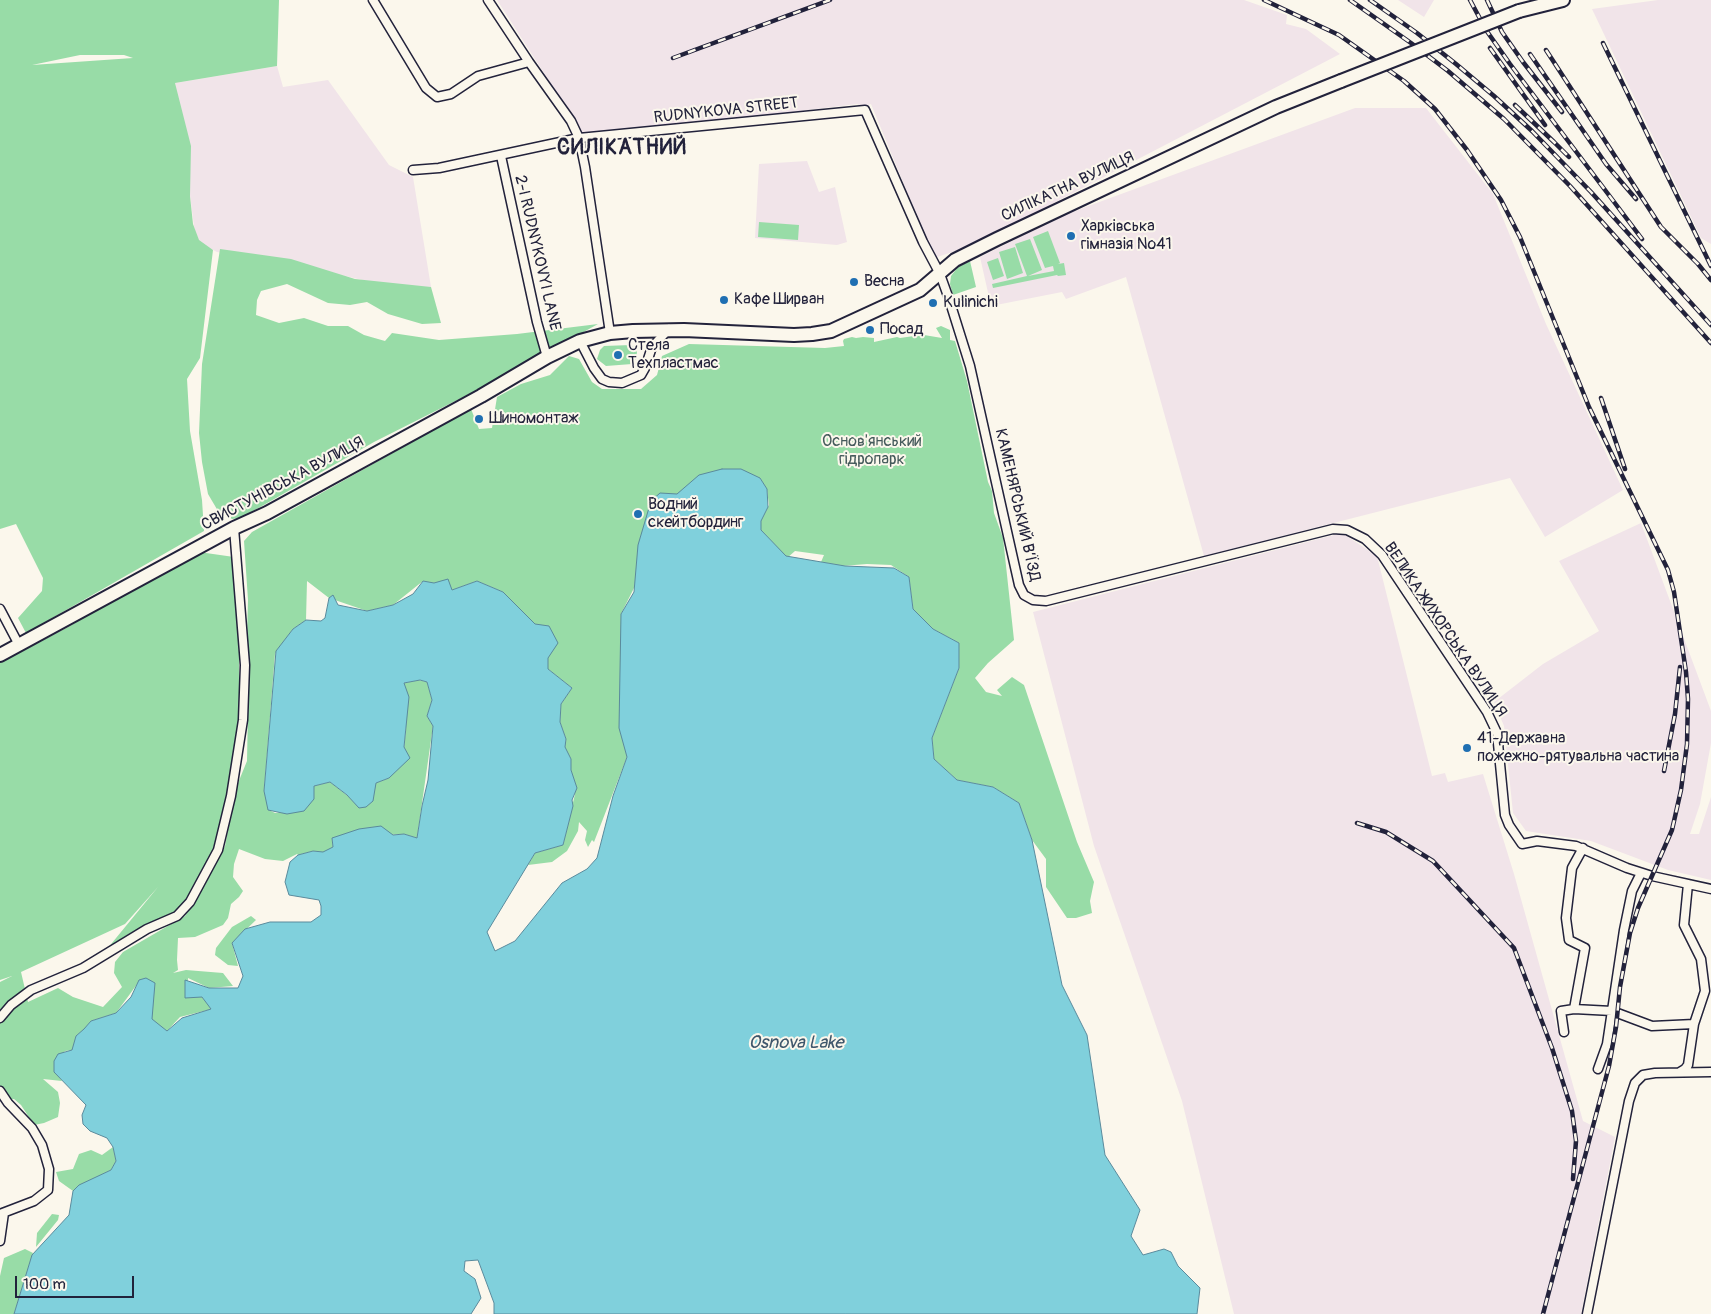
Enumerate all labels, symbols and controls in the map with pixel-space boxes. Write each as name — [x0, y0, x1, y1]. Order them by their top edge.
street label: RUDNYKOVA STREET — [653, 94, 799, 128]
district label: СИЛІКАТНИЙ — [556, 136, 688, 162]
street label: СИЛІКАТНА ВУЛИЦЯ — [998, 148, 1138, 226]
street label: 2-I RUDNYKOVYI LANE — [510, 173, 564, 333]
place label: Харківська гімназія №41 — [1081, 217, 1172, 255]
marker: Харківська гімназія №41 — [1065, 230, 1077, 242]
place label: Весна — [864, 272, 904, 292]
marker: Весна — [848, 276, 860, 288]
place label: Кафе Ширван — [734, 290, 824, 310]
place label: Kulinichi — [943, 293, 998, 313]
marker: Кафе Ширван — [718, 294, 730, 306]
marker: Kulinichi — [927, 297, 939, 309]
place label: Посад — [880, 320, 923, 340]
marker: Посад — [864, 324, 876, 336]
place label: Стела Техпластмас — [628, 336, 719, 374]
marker: Стела Техпластмас — [612, 349, 624, 361]
place label: Шиномонтаж — [489, 409, 579, 429]
marker: Шиномонтаж — [473, 413, 485, 425]
street label: КАМЕНЯРСЬКИЙ В’ЇЗД — [990, 427, 1044, 583]
park label: Основ'янський гідропарк — [822, 432, 922, 470]
street label: СВИСТУНІВСЬКА ВУЛИЦЯ — [198, 433, 368, 535]
place label: Водний скейтбординг — [648, 495, 743, 533]
marker: Водний скейтбординг — [632, 508, 644, 520]
street label: ВЕЛИКА ЖИХОРСЬКА ВУЛИЦЯ — [1379, 539, 1511, 721]
place label: 41-Державна пожежно-рятувальна частина — [1477, 729, 1679, 767]
marker: 41-Державна пожежно-рятувальна частина — [1461, 742, 1473, 754]
water label: Osnova Lake — [749, 1032, 843, 1054]
scale bar — [18, 1266, 136, 1298]
text: 100 m — [23, 1275, 66, 1294]

